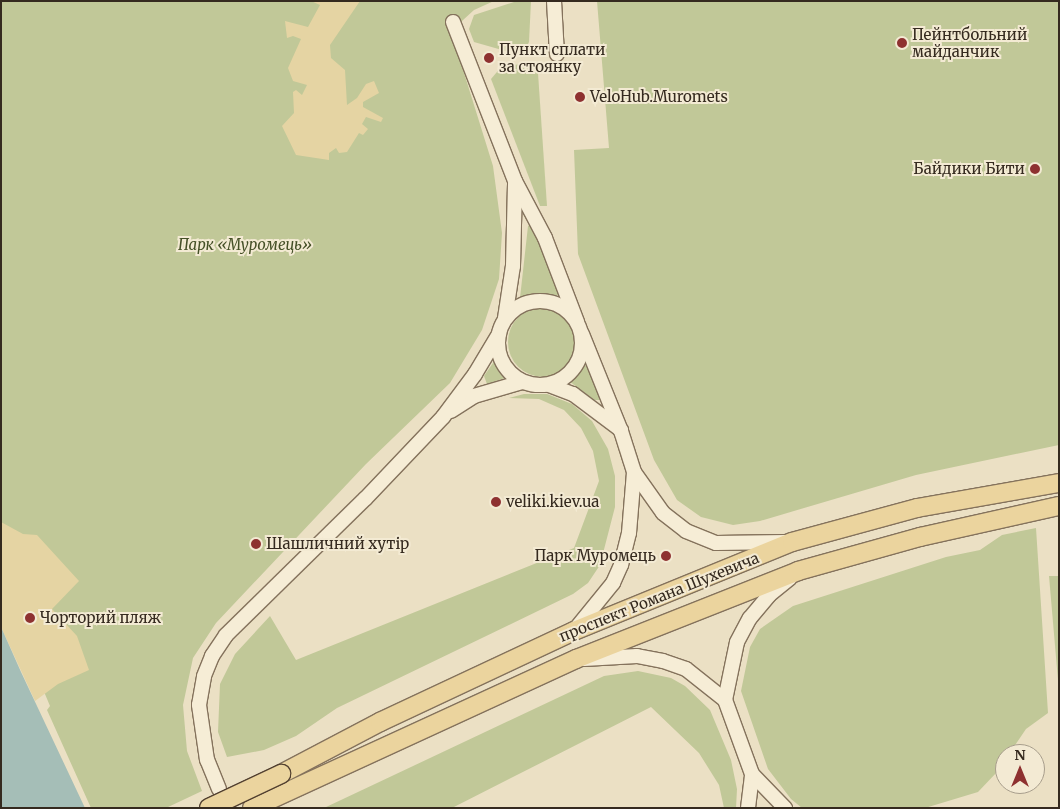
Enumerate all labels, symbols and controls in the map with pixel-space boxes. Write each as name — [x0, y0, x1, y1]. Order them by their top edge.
place label: Пейнтбольний майданчик — [912, 25, 1027, 60]
marker: Пейнтбольний майданчик — [896, 37, 908, 49]
place label: Пункт сплати за стоянку — [499, 40, 605, 75]
marker: Пункт сплати за стоянку — [483, 52, 495, 64]
place label: VeloHub.Muromets — [590, 88, 728, 106]
marker: VeloHub.Muromets — [574, 91, 586, 103]
place label: Байдики Бити — [913, 160, 1025, 178]
marker: Байдики Бити — [1029, 163, 1041, 175]
park label: Парк «Муромець» — [178, 236, 312, 254]
place label: veliki.kiev.ua — [506, 493, 599, 511]
marker: veliki.kiev.ua — [490, 496, 502, 508]
place label: Шашличний хутір — [266, 535, 409, 553]
marker: Шашличний хутір — [250, 538, 262, 550]
place label: Парк Муромець — [535, 547, 656, 565]
street label: проспект Романа Шухевича — [556, 549, 762, 645]
marker: Парк Муромець — [660, 550, 672, 562]
place label: Чорторий пляж — [40, 609, 161, 627]
marker: Чорторий пляж — [24, 612, 36, 624]
north arrow — [995, 744, 1045, 794]
text: N — [1014, 746, 1026, 764]

